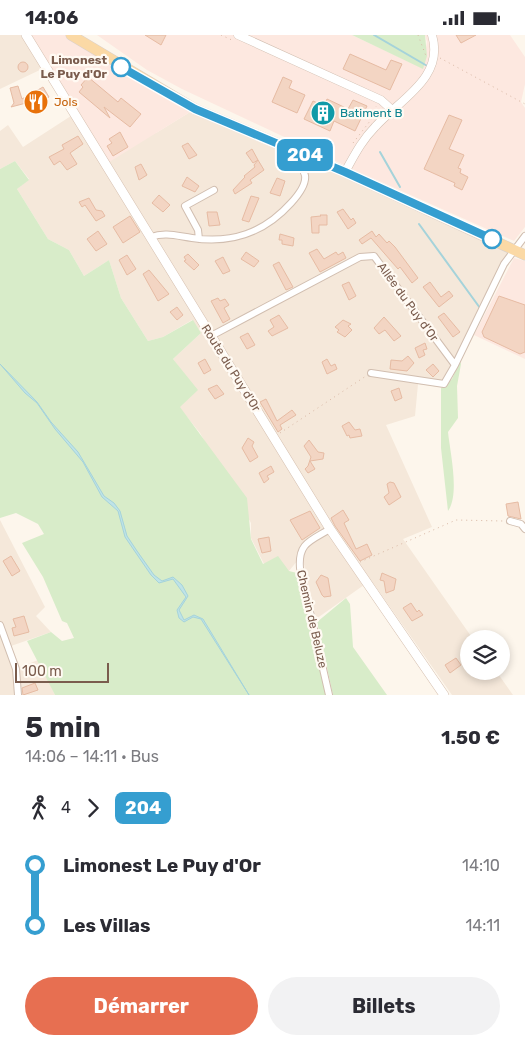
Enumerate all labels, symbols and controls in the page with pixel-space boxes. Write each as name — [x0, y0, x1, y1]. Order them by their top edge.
text: 14:06 — [25, 6, 78, 29]
place label: Limonest Le Puy d'Or — [41, 53, 108, 81]
marker: Limonest Le Puy d'Or — [111, 57, 131, 77]
restaurant icon: Jols — [23, 89, 49, 115]
place label: Jols — [54, 95, 78, 109]
building icon: Batiment B — [310, 100, 336, 126]
place label: Batiment B — [340, 106, 402, 120]
line badge: 204 — [276, 139, 334, 171]
text: 204 — [287, 144, 323, 166]
unlabelled marker — [482, 229, 502, 249]
street label: Allée du Puy d'Or — [375, 260, 442, 345]
street label: Route du Puy d'Or — [199, 322, 264, 415]
street label: Chemin de Beluze — [294, 569, 330, 670]
map controls — [460, 630, 510, 680]
button: layers — [460, 630, 510, 680]
scale bar — [15, 660, 109, 683]
text: 100 m — [22, 663, 62, 680]
text: 5 min — [25, 711, 101, 744]
text: 1.50 € — [441, 726, 500, 749]
text: 14:06 – 14:11 · Bus — [25, 747, 159, 766]
icon: walk — [25, 794, 53, 822]
icon: forward — [79, 794, 107, 822]
text: 204 — [125, 797, 161, 819]
text: 4 — [61, 798, 71, 817]
text: Limonest Le Puy d'Or — [63, 854, 261, 877]
text: 14:10 — [462, 856, 500, 875]
text: Les Villas — [63, 914, 151, 937]
text: 14:11 — [465, 916, 500, 935]
button: Démarrer — [25, 977, 258, 1035]
button: Billets — [268, 977, 500, 1035]

